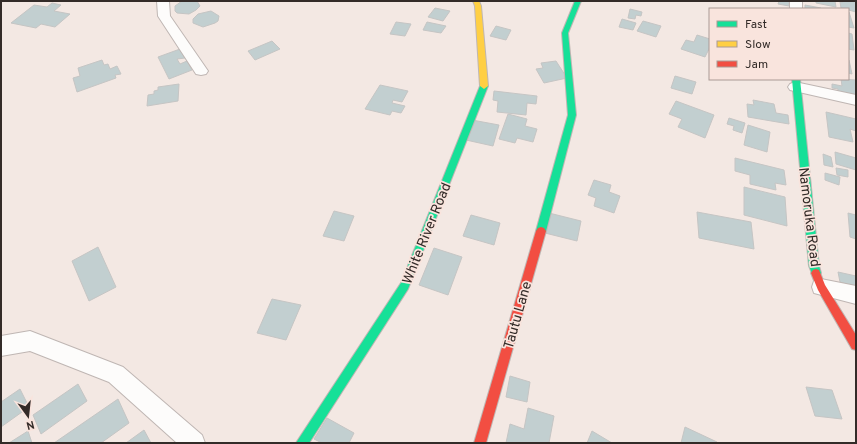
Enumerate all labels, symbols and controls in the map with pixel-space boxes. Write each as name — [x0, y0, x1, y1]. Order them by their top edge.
legend — [709, 8, 849, 80]
text: Fast — [745, 17, 767, 33]
text: Slow — [745, 37, 771, 53]
text: Jam — [745, 57, 768, 73]
street label: Namoruka Road — [794, 166, 823, 268]
street label: White River Road — [399, 180, 455, 287]
street label: Tautu Lane — [501, 280, 536, 351]
north arrow — [8, 396, 48, 436]
text: N — [25, 417, 36, 432]

